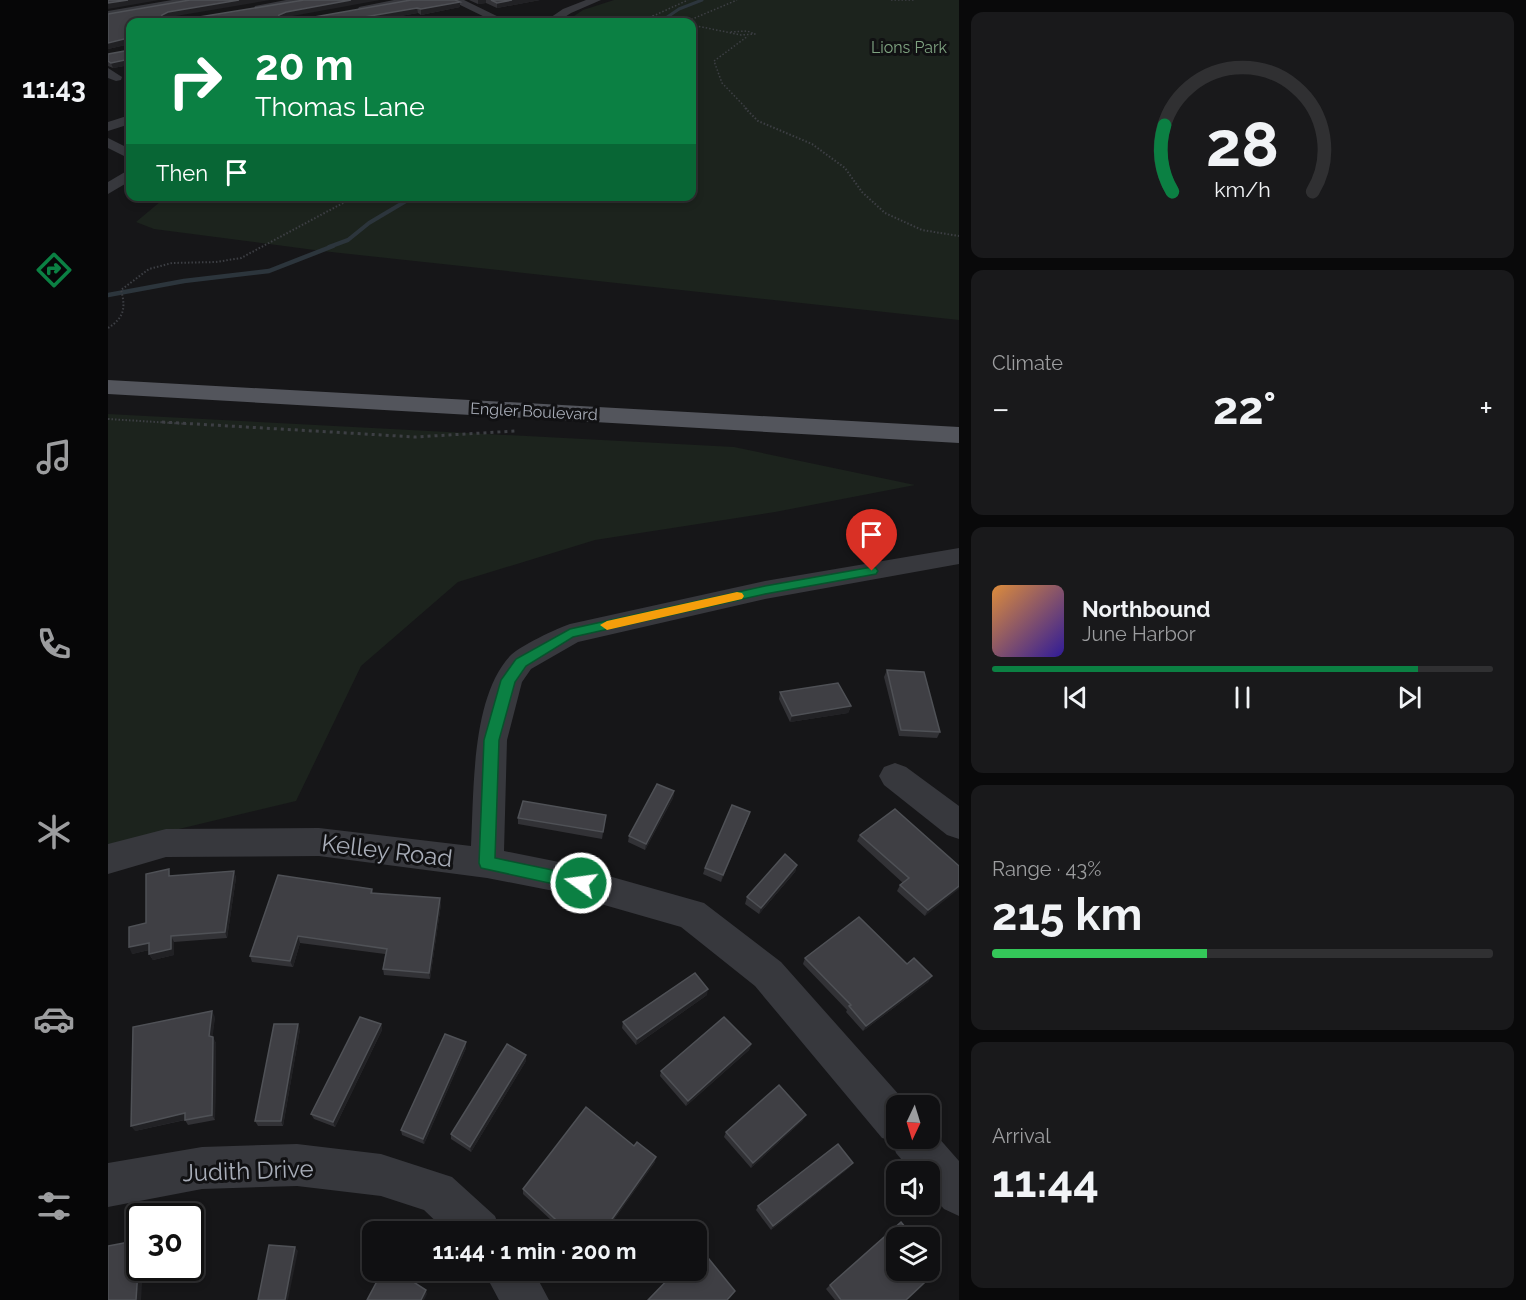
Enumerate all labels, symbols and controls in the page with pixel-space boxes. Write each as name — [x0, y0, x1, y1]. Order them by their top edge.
park label: Lions Park — [871, 38, 948, 57]
text: 20 m — [255, 41, 354, 90]
icon: right — [156, 42, 234, 120]
text: 11:43 — [22, 73, 86, 104]
text: Thomas Lane — [255, 91, 425, 122]
text: 28 — [1206, 107, 1279, 181]
icon: arrive — [220, 156, 253, 189]
text: Then — [156, 160, 208, 186]
text: km/h — [1214, 177, 1271, 202]
icon: directions — [33, 249, 75, 291]
text: Climate — [992, 351, 1063, 375]
text: 22° — [1213, 382, 1276, 435]
text: − — [992, 389, 1010, 428]
text: + — [1479, 389, 1493, 428]
street label: Engler Boulevard — [470, 399, 598, 424]
icon: music — [33, 436, 75, 478]
pin — [846, 509, 897, 571]
icon: arrive — [855, 518, 888, 551]
text: Northbound — [1082, 596, 1211, 622]
text: June Harbor — [1082, 622, 1196, 646]
icon: phone — [33, 623, 75, 665]
icon: previous — [1059, 681, 1092, 714]
icon: pause — [1226, 681, 1259, 714]
icon: next — [1393, 681, 1426, 714]
icon: climate — [33, 811, 75, 853]
street label: Kelley Road — [320, 828, 454, 873]
position arrow — [549, 851, 613, 915]
text: Range · 43% — [992, 857, 1101, 881]
text: 215 km — [992, 888, 1142, 941]
icon: car — [33, 998, 75, 1040]
north arrow — [886, 1095, 940, 1149]
map controls — [886, 1095, 940, 1281]
text: Arrival — [992, 1124, 1051, 1148]
street label: Judith Drive — [182, 1154, 314, 1187]
text: 11:44 — [992, 1155, 1099, 1208]
button: sound — [886, 1161, 940, 1215]
icon: filters — [33, 1185, 75, 1227]
speed limit sign: 30 — [126, 1203, 204, 1281]
button: layers — [886, 1227, 940, 1281]
text: 11:44 · 1 min · 200 m — [432, 1238, 637, 1264]

